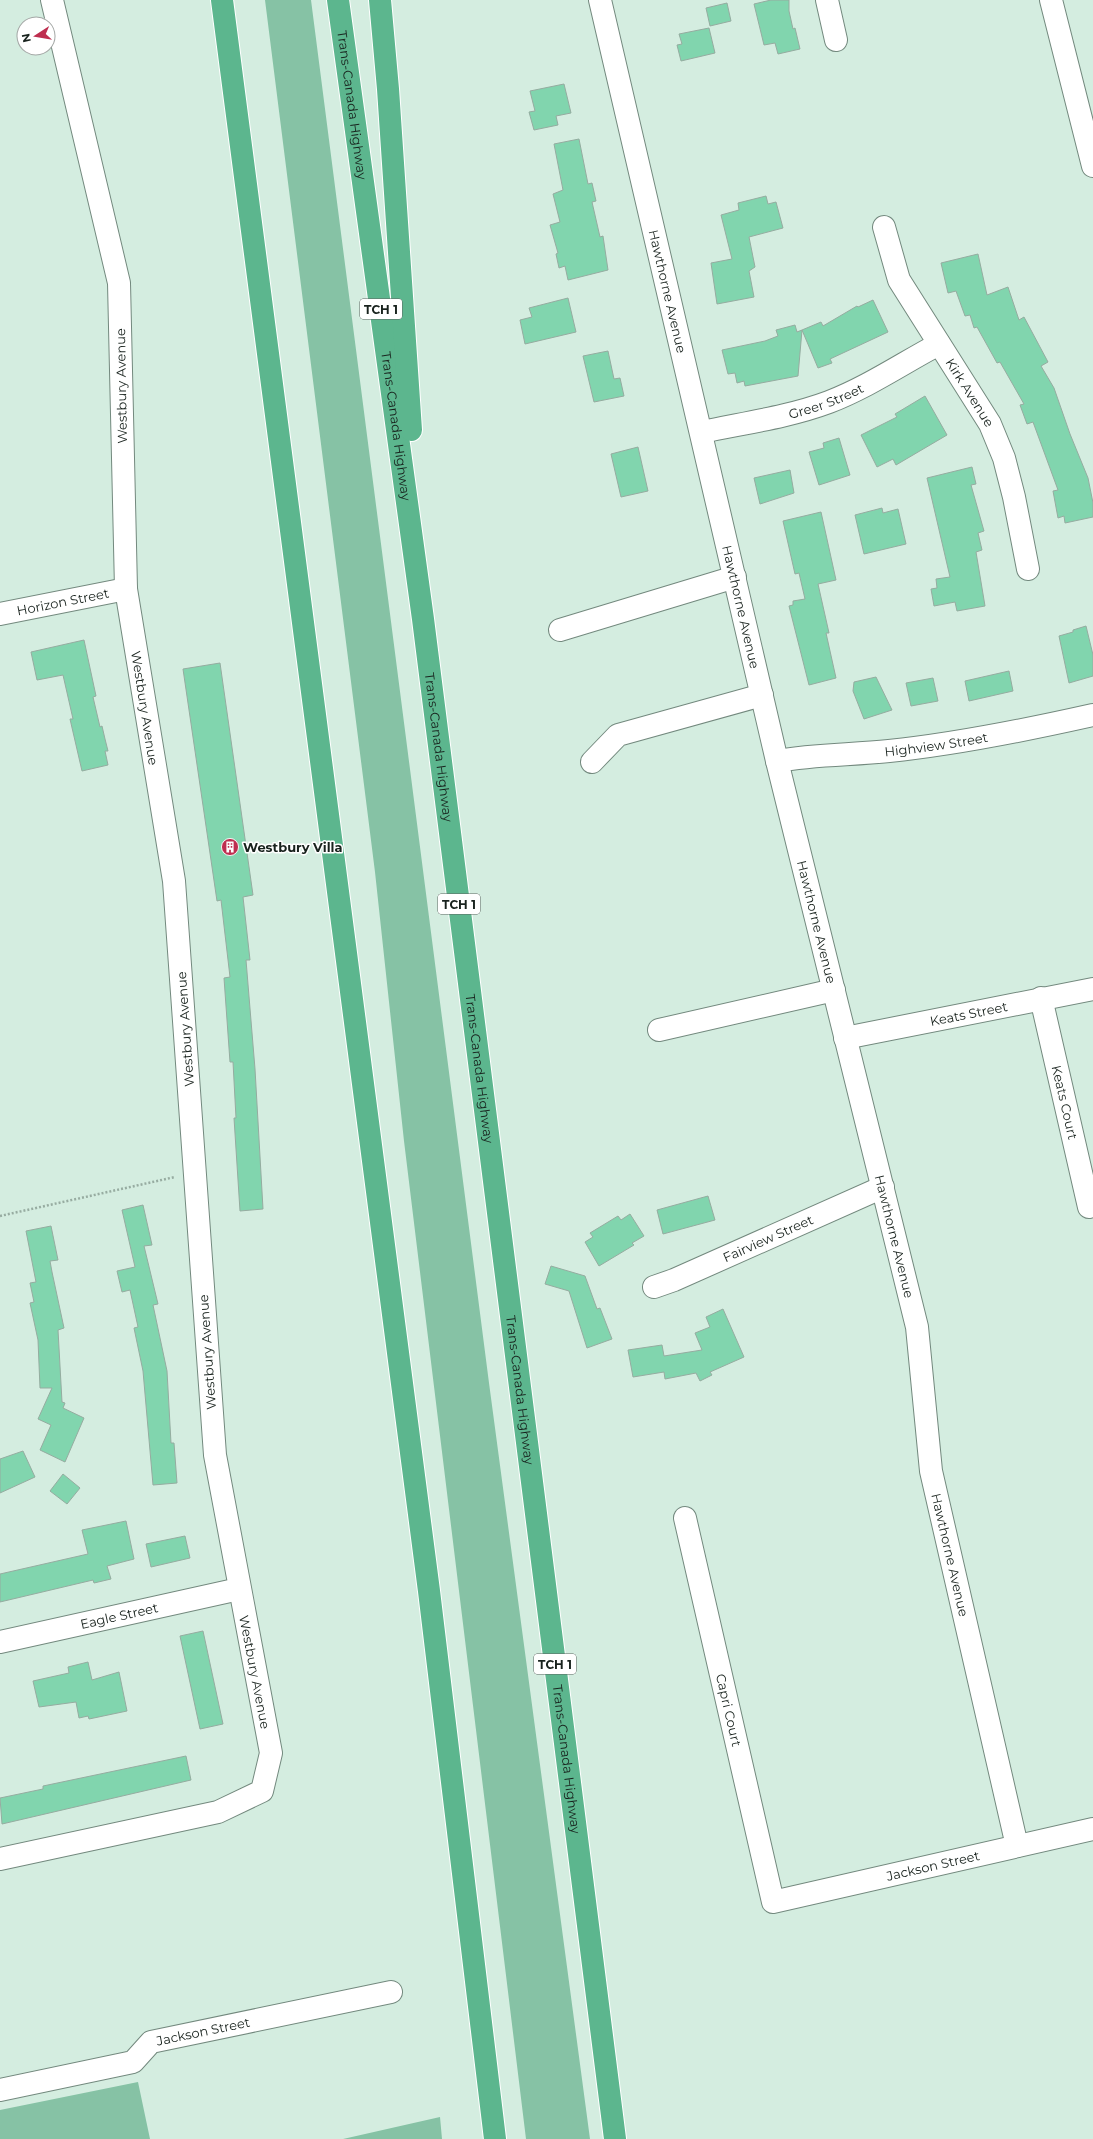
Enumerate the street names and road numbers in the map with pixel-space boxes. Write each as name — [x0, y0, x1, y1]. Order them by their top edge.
street label: Trans-Canada Highway — [334, 29, 371, 182]
street label: Hawthorne Avenue — [646, 228, 690, 355]
road number: TCH 1 — [360, 299, 402, 319]
street label: Westbury Avenue — [112, 328, 130, 444]
street label: Trans-Canada Highway — [378, 350, 415, 503]
street label: Kirk Avenue — [942, 355, 998, 430]
street label: Greer Street — [787, 380, 866, 422]
street label: Hawthorne Avenue — [719, 544, 763, 670]
street label: Horizon Street — [15, 585, 110, 618]
street label: Westbury Avenue — [128, 650, 162, 766]
street label: Trans-Canada Highway — [422, 672, 457, 824]
street label: Highview Street — [884, 729, 989, 759]
street label: Hawthorne Avenue — [794, 859, 840, 985]
road number: TCH 1 — [438, 894, 480, 914]
street label: Westbury Avenue — [173, 971, 197, 1087]
street label: Trans-Canada Highway — [462, 993, 497, 1145]
street label: Keats Street — [928, 998, 1009, 1029]
street label: Keats Court — [1049, 1064, 1081, 1141]
street label: Hawthorne Avenue — [872, 1173, 918, 1300]
street label: Fairview Street — [720, 1211, 816, 1265]
street label: Westbury Avenue — [195, 1294, 219, 1410]
street label: Trans-Canada Highway — [503, 1314, 538, 1467]
street label: Hawthorne Avenue — [928, 1491, 972, 1618]
street label: Eagle Street — [79, 1599, 160, 1632]
street label: Westbury Avenue — [236, 1614, 274, 1730]
road number: TCH 1 — [534, 1654, 576, 1674]
street label: Capri Court — [713, 1672, 745, 1748]
street label: Trans-Canada Highway — [550, 1684, 584, 1836]
street label: Jackson Street — [884, 1847, 981, 1884]
street label: Jackson Street — [154, 2014, 251, 2049]

